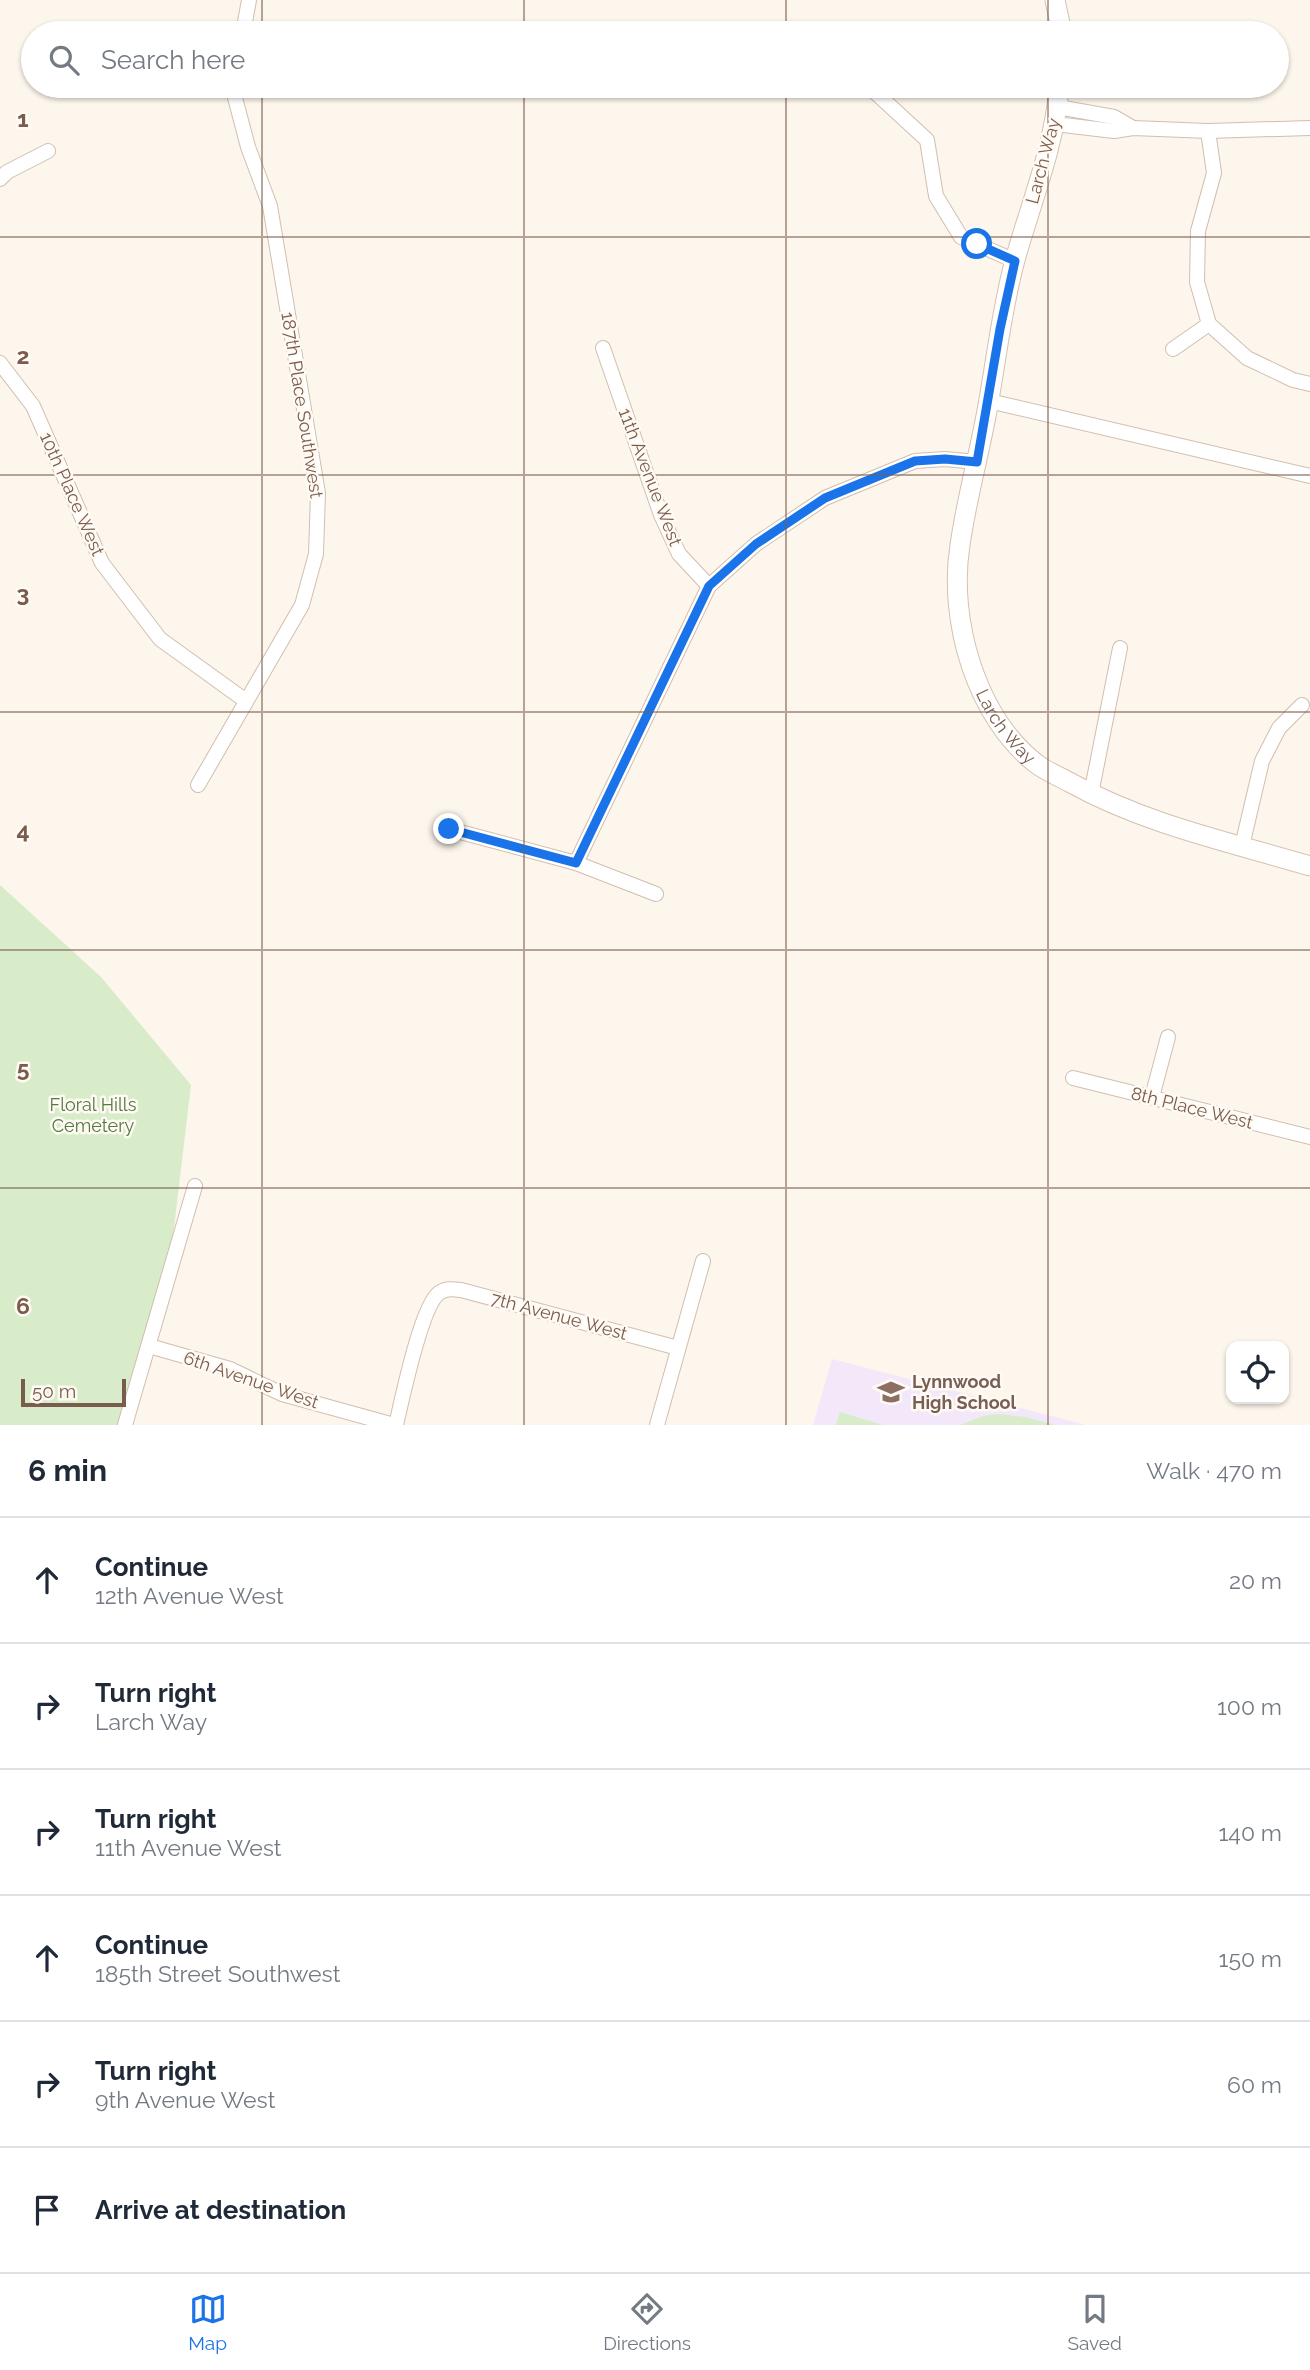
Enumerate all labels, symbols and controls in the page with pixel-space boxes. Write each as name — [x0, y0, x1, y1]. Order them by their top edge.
search box — [21, 21, 1289, 98]
icon: search — [45, 41, 83, 79]
text: Search here — [101, 45, 245, 75]
text: 1 — [17, 105, 29, 132]
street label: Larch Way — [1021, 116, 1064, 206]
route start — [961, 228, 992, 259]
street label: 187th Place Southwest — [277, 310, 328, 500]
text: 2 — [17, 342, 29, 369]
street label: 11th Avenue West — [615, 405, 686, 549]
street label: 10th Place West — [36, 429, 109, 559]
text: 3 — [17, 580, 29, 607]
street label: Larch Way — [972, 686, 1040, 768]
route end — [433, 813, 464, 844]
text: 4 — [16, 817, 30, 844]
text: 5 — [17, 1055, 30, 1082]
street label: 8th Place West — [1129, 1082, 1255, 1133]
park label: Floral Hills Cemetery — [50, 1094, 137, 1136]
street label: 7th Avenue West — [489, 1287, 630, 1344]
text: 6 — [16, 1292, 30, 1319]
map controls — [1226, 1341, 1289, 1404]
button: locate — [1226, 1341, 1289, 1404]
street label: 6th Avenue West — [181, 1347, 321, 1412]
place label: Lynnwood High School — [912, 1371, 1016, 1413]
scale bar — [21, 1376, 126, 1408]
school or university icon: Lynnwood High School — [876, 1377, 906, 1407]
text: 50 m — [32, 1380, 76, 1402]
text: 6 min — [28, 1453, 107, 1488]
text: Walk · 470 m — [1146, 1457, 1282, 1484]
text: Continue — [95, 1552, 208, 1582]
icon: ahead — [28, 1561, 66, 1599]
text: 20 m — [1229, 1567, 1282, 1594]
text: 12th Avenue West — [95, 1582, 284, 1609]
text: Turn right — [95, 1678, 216, 1708]
icon: right — [28, 1687, 66, 1725]
text: 100 m — [1217, 1693, 1282, 1720]
text: Larch Way — [95, 1708, 207, 1735]
text: Turn right — [95, 1804, 216, 1834]
icon: right — [28, 1813, 66, 1851]
text: 140 m — [1219, 1819, 1282, 1846]
text: 11th Avenue West — [95, 1834, 282, 1861]
text: Continue — [95, 1930, 208, 1960]
icon: ahead — [28, 1939, 66, 1977]
text: 150 m — [1219, 1945, 1282, 1972]
text: 185th Street Southwest — [95, 1960, 340, 1987]
text: Turn right — [95, 2056, 216, 2086]
icon: right — [28, 2065, 66, 2103]
text: 60 m — [1227, 2071, 1282, 2098]
text: 9th Avenue West — [95, 2086, 275, 2113]
icon: arrive — [28, 2191, 66, 2229]
text: Arrive at destination — [95, 2195, 346, 2225]
tab: Map — [188, 2290, 227, 2354]
tab: Directions — [603, 2290, 691, 2354]
tab: Saved — [1067, 2290, 1122, 2354]

